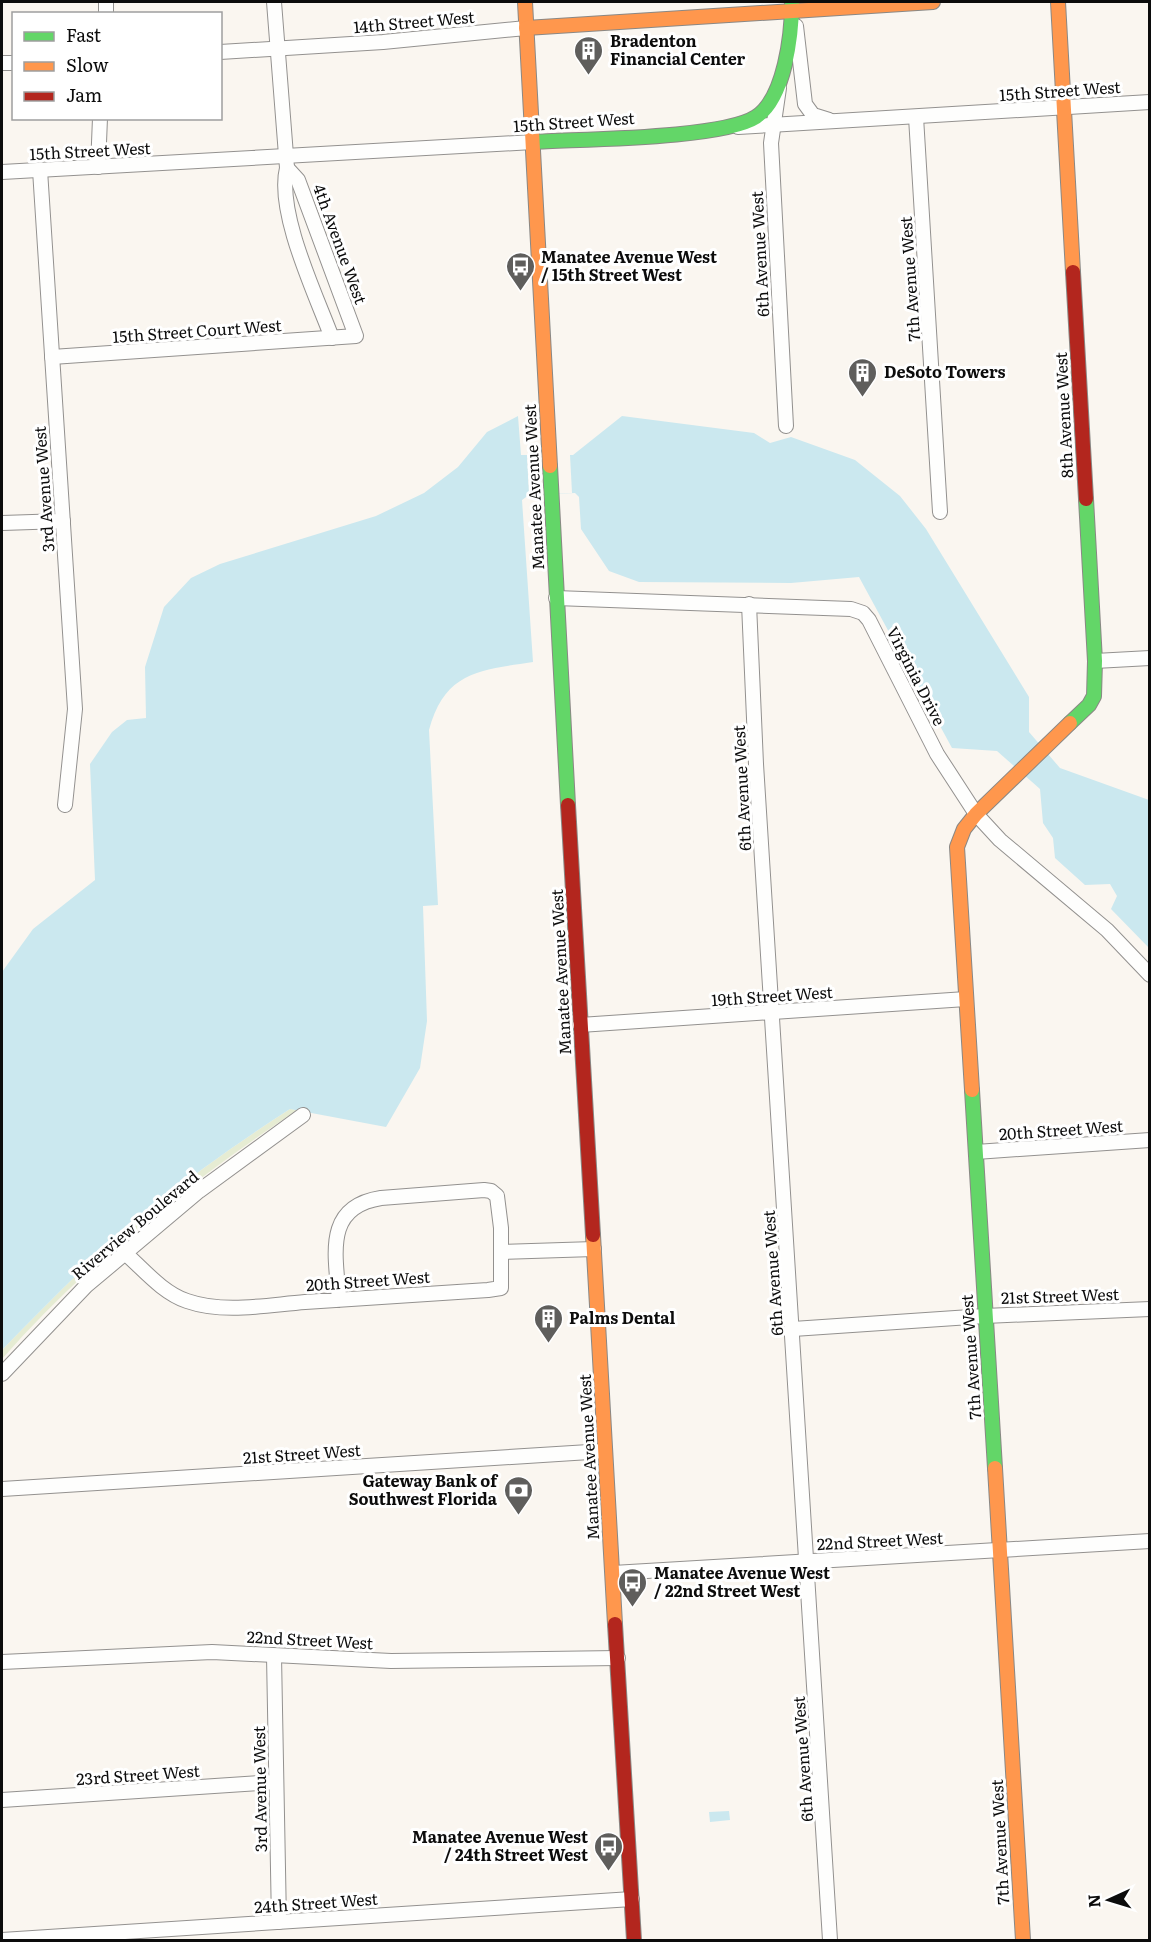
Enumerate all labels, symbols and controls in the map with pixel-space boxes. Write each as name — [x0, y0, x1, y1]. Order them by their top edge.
street label: 14th Street West — [352, 4, 476, 38]
legend — [12, 12, 222, 120]
text: Fast — [66, 21, 102, 48]
place label: Bradenton Financial Center — [610, 28, 746, 70]
building icon: Bradenton Financial Center — [573, 34, 605, 76]
text: Slow — [66, 51, 109, 78]
street label: 15th Street West — [998, 74, 1122, 106]
text: Jam — [66, 81, 102, 108]
street label: 15th Street West — [512, 105, 636, 137]
street label: 15th Street West — [29, 135, 152, 165]
street label: 4th Avenue West — [308, 180, 374, 307]
street label: 6th Avenue West — [744, 190, 774, 318]
street label: 7th Avenue West — [893, 215, 925, 342]
place label: Manatee Avenue West / 15th Street West — [541, 244, 717, 286]
bus stop icon: Manatee Avenue West / 15th Street West — [504, 250, 536, 292]
street label: 15th Street Court West — [112, 312, 283, 348]
street label: 8th Avenue West — [1048, 351, 1078, 479]
building icon: DeSoto Towers — [847, 356, 879, 398]
place label: DeSoto Towers — [884, 359, 1006, 383]
street label: Manatee Avenue West — [517, 403, 549, 571]
street label: 3rd Avenue West — [27, 425, 59, 553]
street label: Virginia Drive — [882, 622, 952, 729]
street label: 6th Avenue West — [726, 724, 756, 852]
street label: Manatee Avenue West — [544, 888, 576, 1056]
street label: 19th Street West — [710, 979, 834, 1011]
street label: 20th Street West — [998, 1113, 1124, 1145]
street label: Riverview Boulevard — [66, 1164, 203, 1285]
street label: 6th Avenue West — [756, 1209, 788, 1337]
street label: 20th Street West — [305, 1264, 431, 1296]
street label: 21st Street West — [1001, 1281, 1120, 1309]
street label: 7th Avenue West — [954, 1293, 986, 1420]
building icon: Palms Dental — [532, 1302, 564, 1344]
place label: Palms Dental — [569, 1305, 676, 1329]
street label: Manatee Avenue West — [572, 1373, 604, 1541]
street label: 21st Street West — [242, 1437, 362, 1469]
place label: Gateway Bank of Southwest Florida — [349, 1468, 499, 1510]
bank icon: Gateway Bank of Southwest Florida — [502, 1474, 534, 1516]
street label: 22nd Street West — [816, 1525, 944, 1555]
place label: Manatee Avenue West / 22nd Street West — [654, 1560, 830, 1602]
bus stop icon: Manatee Avenue West / 22nd Street West — [617, 1566, 649, 1608]
street label: 22nd Street West — [246, 1624, 374, 1654]
street label: 6th Avenue West — [786, 1695, 818, 1823]
street label: 3rd Avenue West — [246, 1725, 272, 1852]
street label: 23rd Street West — [75, 1758, 201, 1790]
street label: 7th Avenue West — [984, 1778, 1014, 1905]
place label: Manatee Avenue West / 24th Street West — [412, 1824, 588, 1866]
bus stop icon: Manatee Avenue West / 24th Street West — [593, 1830, 625, 1872]
north arrow — [1079, 1870, 1139, 1930]
street label: 24th Street West — [253, 1886, 379, 1918]
text: N — [1081, 1894, 1105, 1909]

